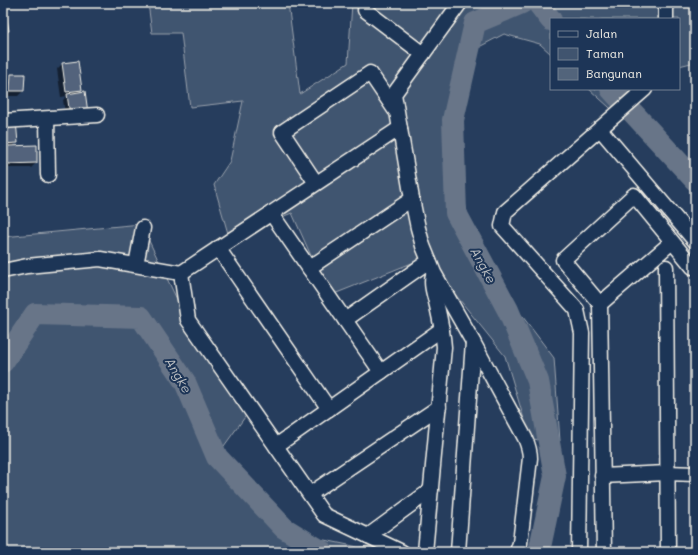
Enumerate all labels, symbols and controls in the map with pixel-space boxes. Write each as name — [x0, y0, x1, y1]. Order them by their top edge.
legend — [550, 18, 680, 90]
text: Jalan — [586, 25, 617, 41]
text: Taman — [586, 45, 624, 61]
text: Bangunan — [586, 65, 642, 81]
water label: Angke — [467, 244, 501, 286]
water label: Angke — [162, 354, 196, 396]

